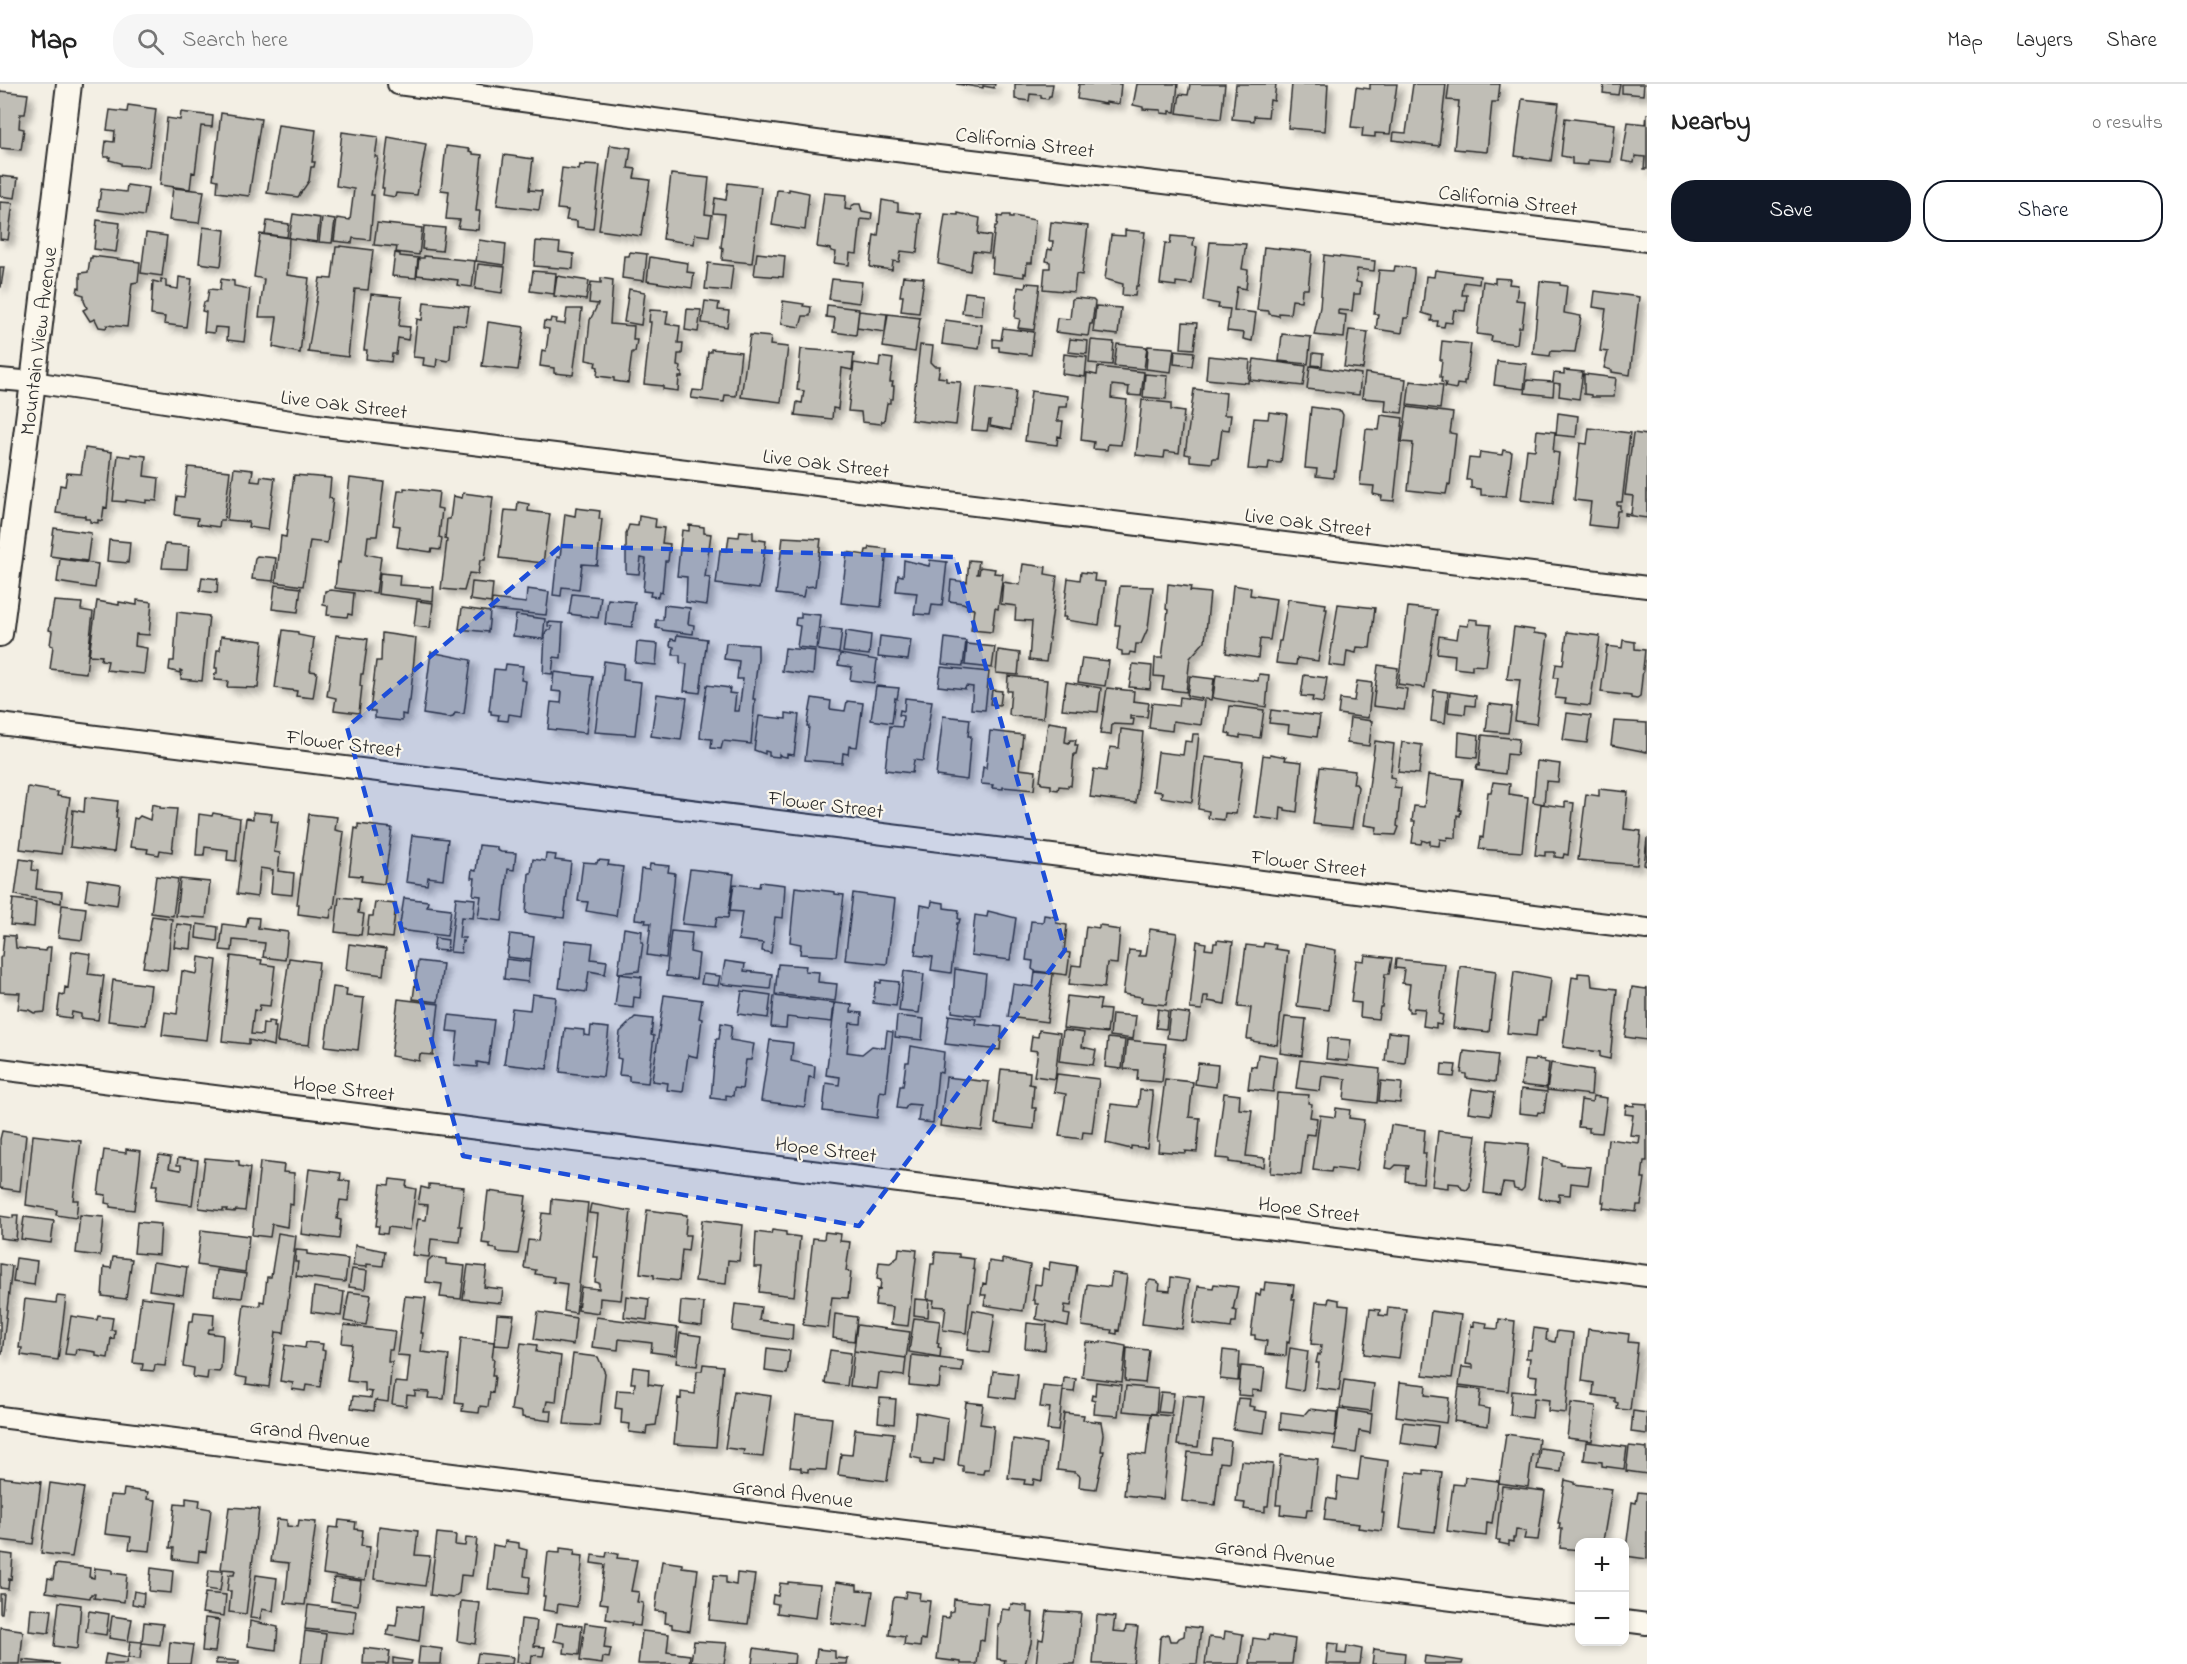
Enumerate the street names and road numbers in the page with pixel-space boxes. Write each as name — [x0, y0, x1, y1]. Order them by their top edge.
street label: California Street — [954, 121, 1096, 167]
street label: California Street — [1437, 179, 1579, 225]
street label: Mountain View Avenue — [14, 245, 67, 437]
street label: Live Oak Street — [279, 383, 409, 429]
street label: Live Oak Street — [761, 442, 891, 488]
street label: Live Oak Street — [1243, 501, 1373, 547]
street label: Flower Street — [283, 723, 403, 767]
street label: Flower Street — [765, 784, 885, 828]
street label: Flower Street — [1248, 843, 1368, 887]
street label: Hope Street — [291, 1069, 396, 1111]
street label: Hope Street — [773, 1130, 878, 1172]
street label: Hope Street — [1256, 1190, 1361, 1232]
street label: Grand Avenue — [248, 1413, 372, 1457]
street label: Grand Avenue — [731, 1473, 855, 1517]
street label: Grand Avenue — [1213, 1533, 1337, 1577]

